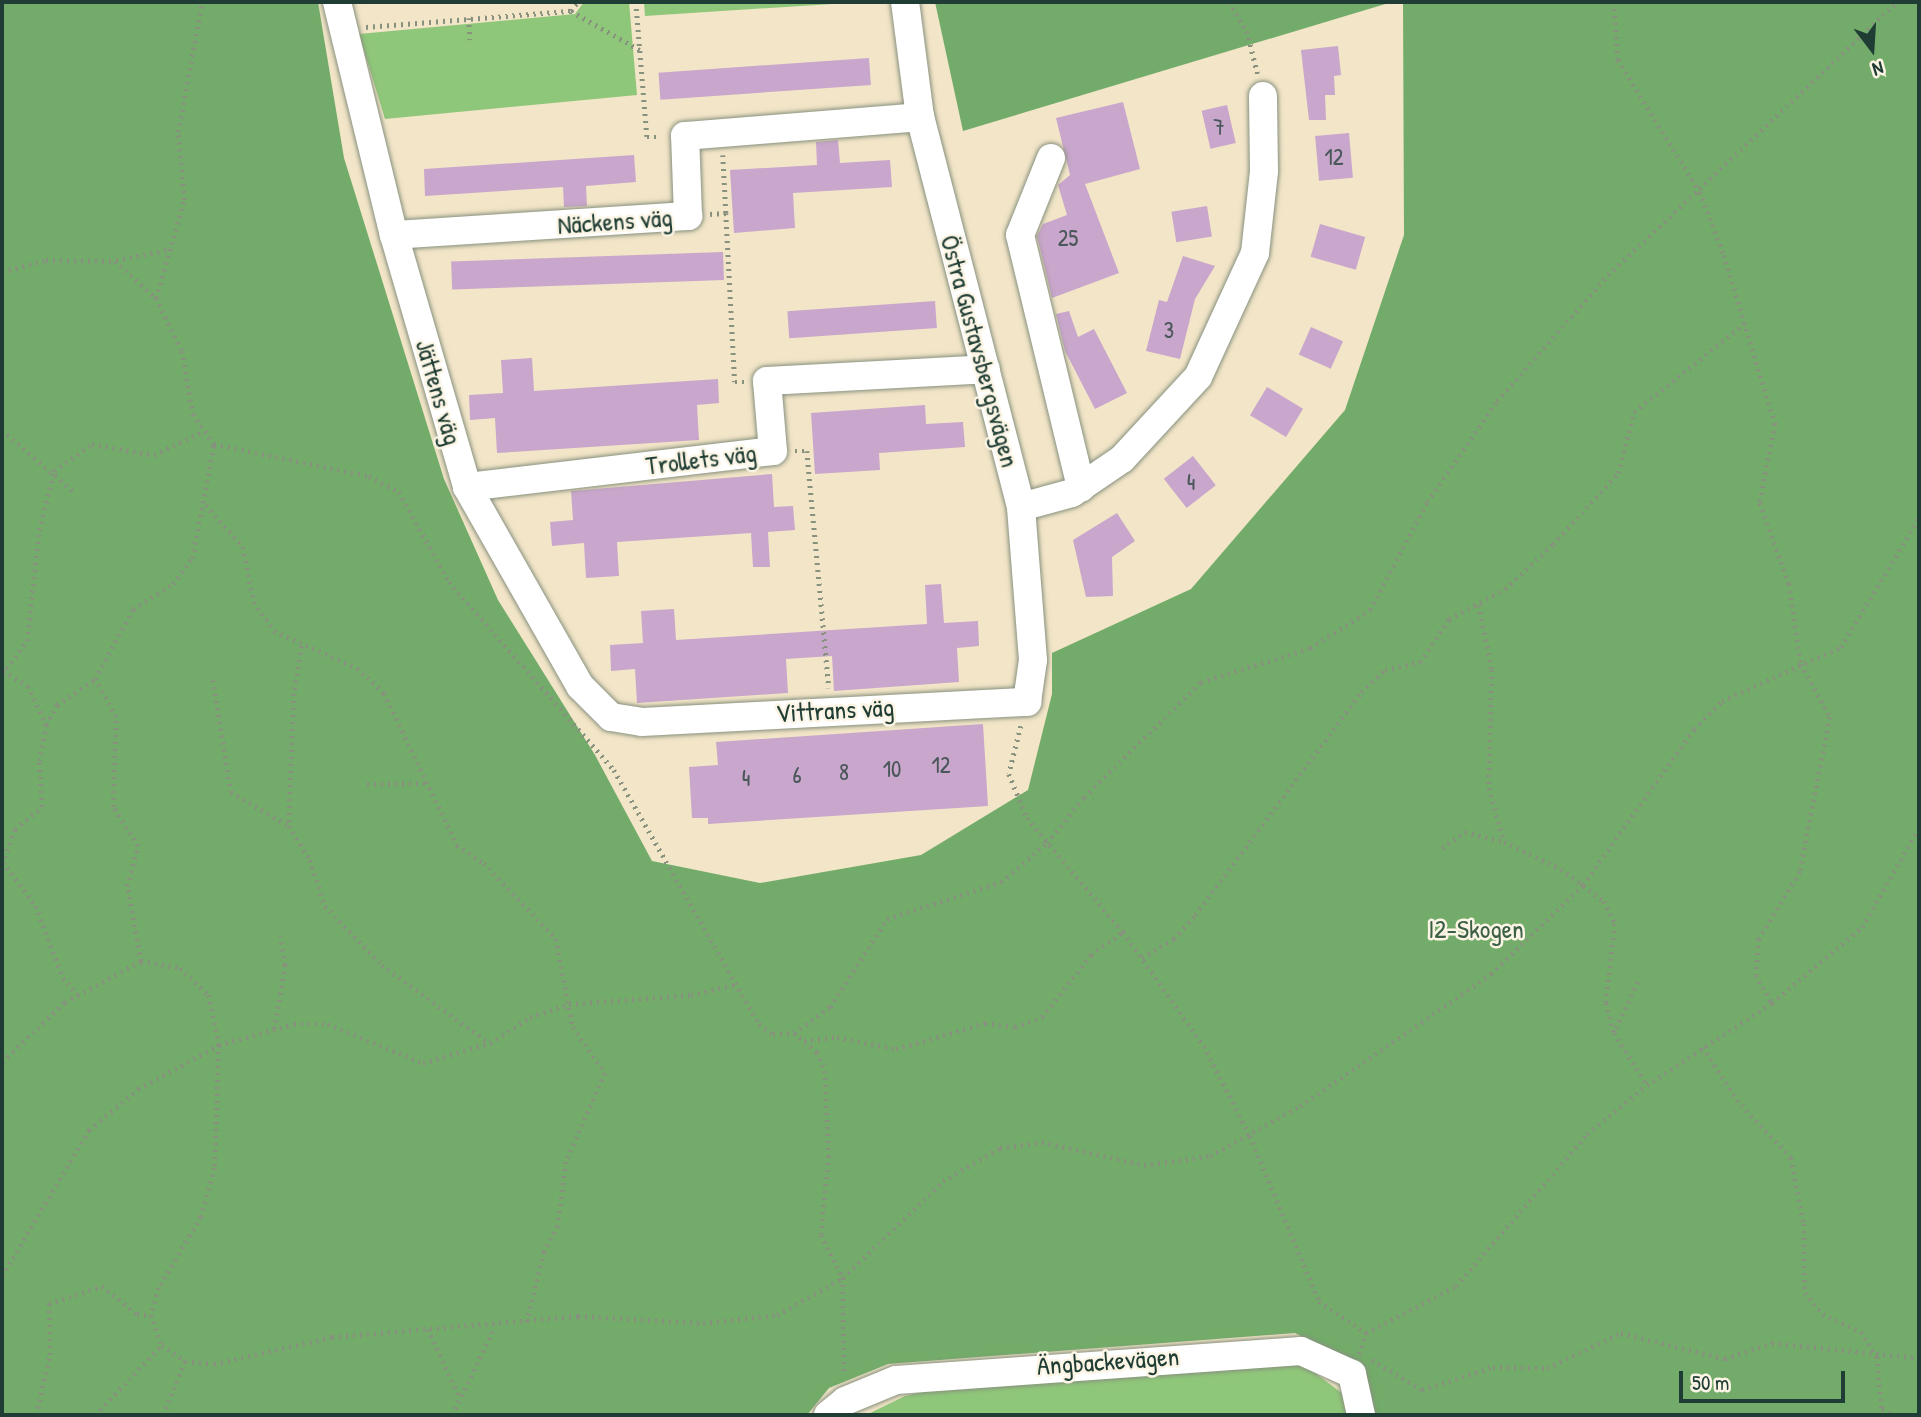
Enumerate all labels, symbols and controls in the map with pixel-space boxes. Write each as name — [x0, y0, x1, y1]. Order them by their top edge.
north arrow — [1837, 14, 1907, 84]
text: N — [1870, 55, 1887, 83]
house number: 7 — [1213, 113, 1225, 141]
house number: 12 — [1324, 143, 1344, 171]
street label: Näckens väg — [556, 201, 674, 241]
house number: 25 — [1058, 224, 1078, 252]
street label: Östra Gustavsbergsvägen — [934, 232, 1026, 470]
house number: 3 — [1164, 316, 1174, 344]
street label: Jättens väg — [409, 336, 469, 448]
street label: Trollets väg — [644, 437, 758, 481]
house number: 4 — [1187, 468, 1195, 496]
street label: Vittrans väg — [775, 691, 895, 729]
house number: 12 — [931, 751, 951, 779]
house number: 10 — [883, 755, 901, 783]
house number: 8 — [839, 758, 849, 786]
house number: 6 — [792, 761, 802, 789]
house number: 4 — [742, 764, 750, 792]
park label: I2-Skogen — [1428, 913, 1524, 945]
street label: Ängbackevägen — [1036, 1340, 1180, 1382]
scale bar — [1683, 1358, 1849, 1402]
text: 50 m — [1692, 1368, 1729, 1397]

